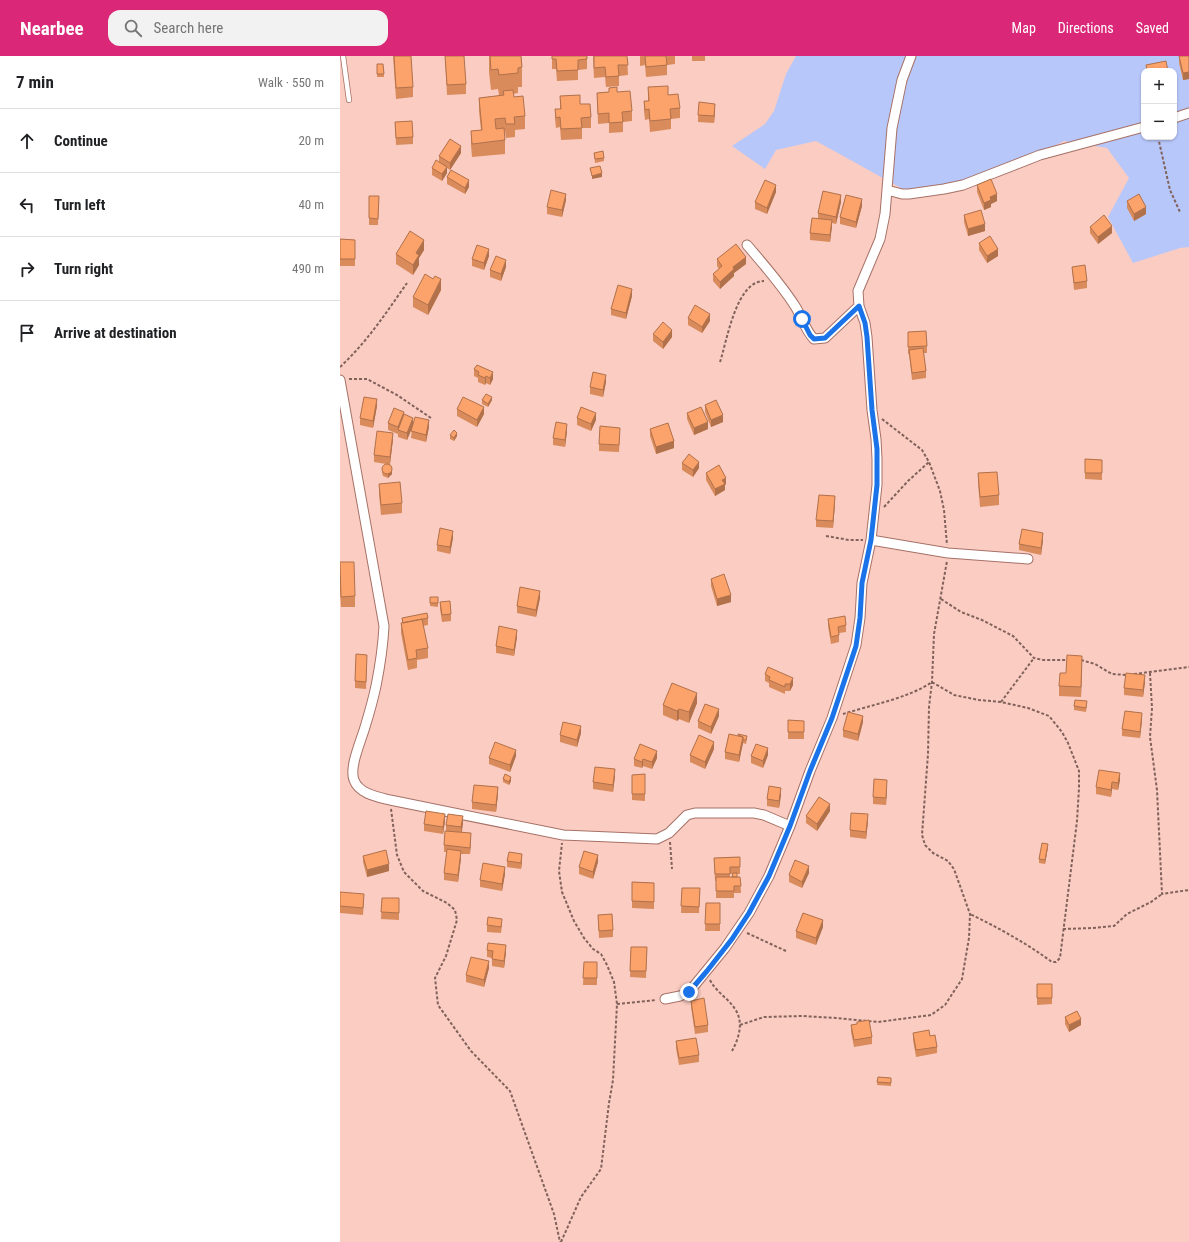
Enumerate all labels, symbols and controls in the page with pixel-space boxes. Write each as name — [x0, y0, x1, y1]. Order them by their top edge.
search box — [108, 10, 388, 46]
text: Nearbee — [20, 17, 84, 40]
icon: search — [122, 17, 144, 39]
text: Search here — [154, 19, 223, 37]
text: Map — [1012, 20, 1036, 36]
text: Directions — [1058, 20, 1114, 36]
text: Saved — [1136, 20, 1169, 36]
map controls — [1141, 68, 1177, 140]
button: + — [1141, 68, 1177, 104]
text: 7 min — [16, 72, 54, 92]
text: Walk · 550 m — [258, 75, 324, 90]
button: − — [1141, 104, 1177, 140]
icon: ahead — [16, 130, 38, 152]
text: Continue — [54, 132, 108, 150]
text: 20 m — [298, 133, 324, 148]
icon: left — [16, 194, 38, 216]
text: Turn left — [54, 196, 105, 214]
text: 40 m — [298, 197, 324, 212]
icon: right — [16, 258, 38, 280]
text: Turn right — [54, 260, 113, 278]
text: 490 m — [292, 261, 324, 276]
route start — [793, 310, 811, 328]
icon: arrive — [16, 322, 38, 344]
text: Arrive at destination — [54, 324, 177, 342]
route end — [680, 983, 698, 1001]

